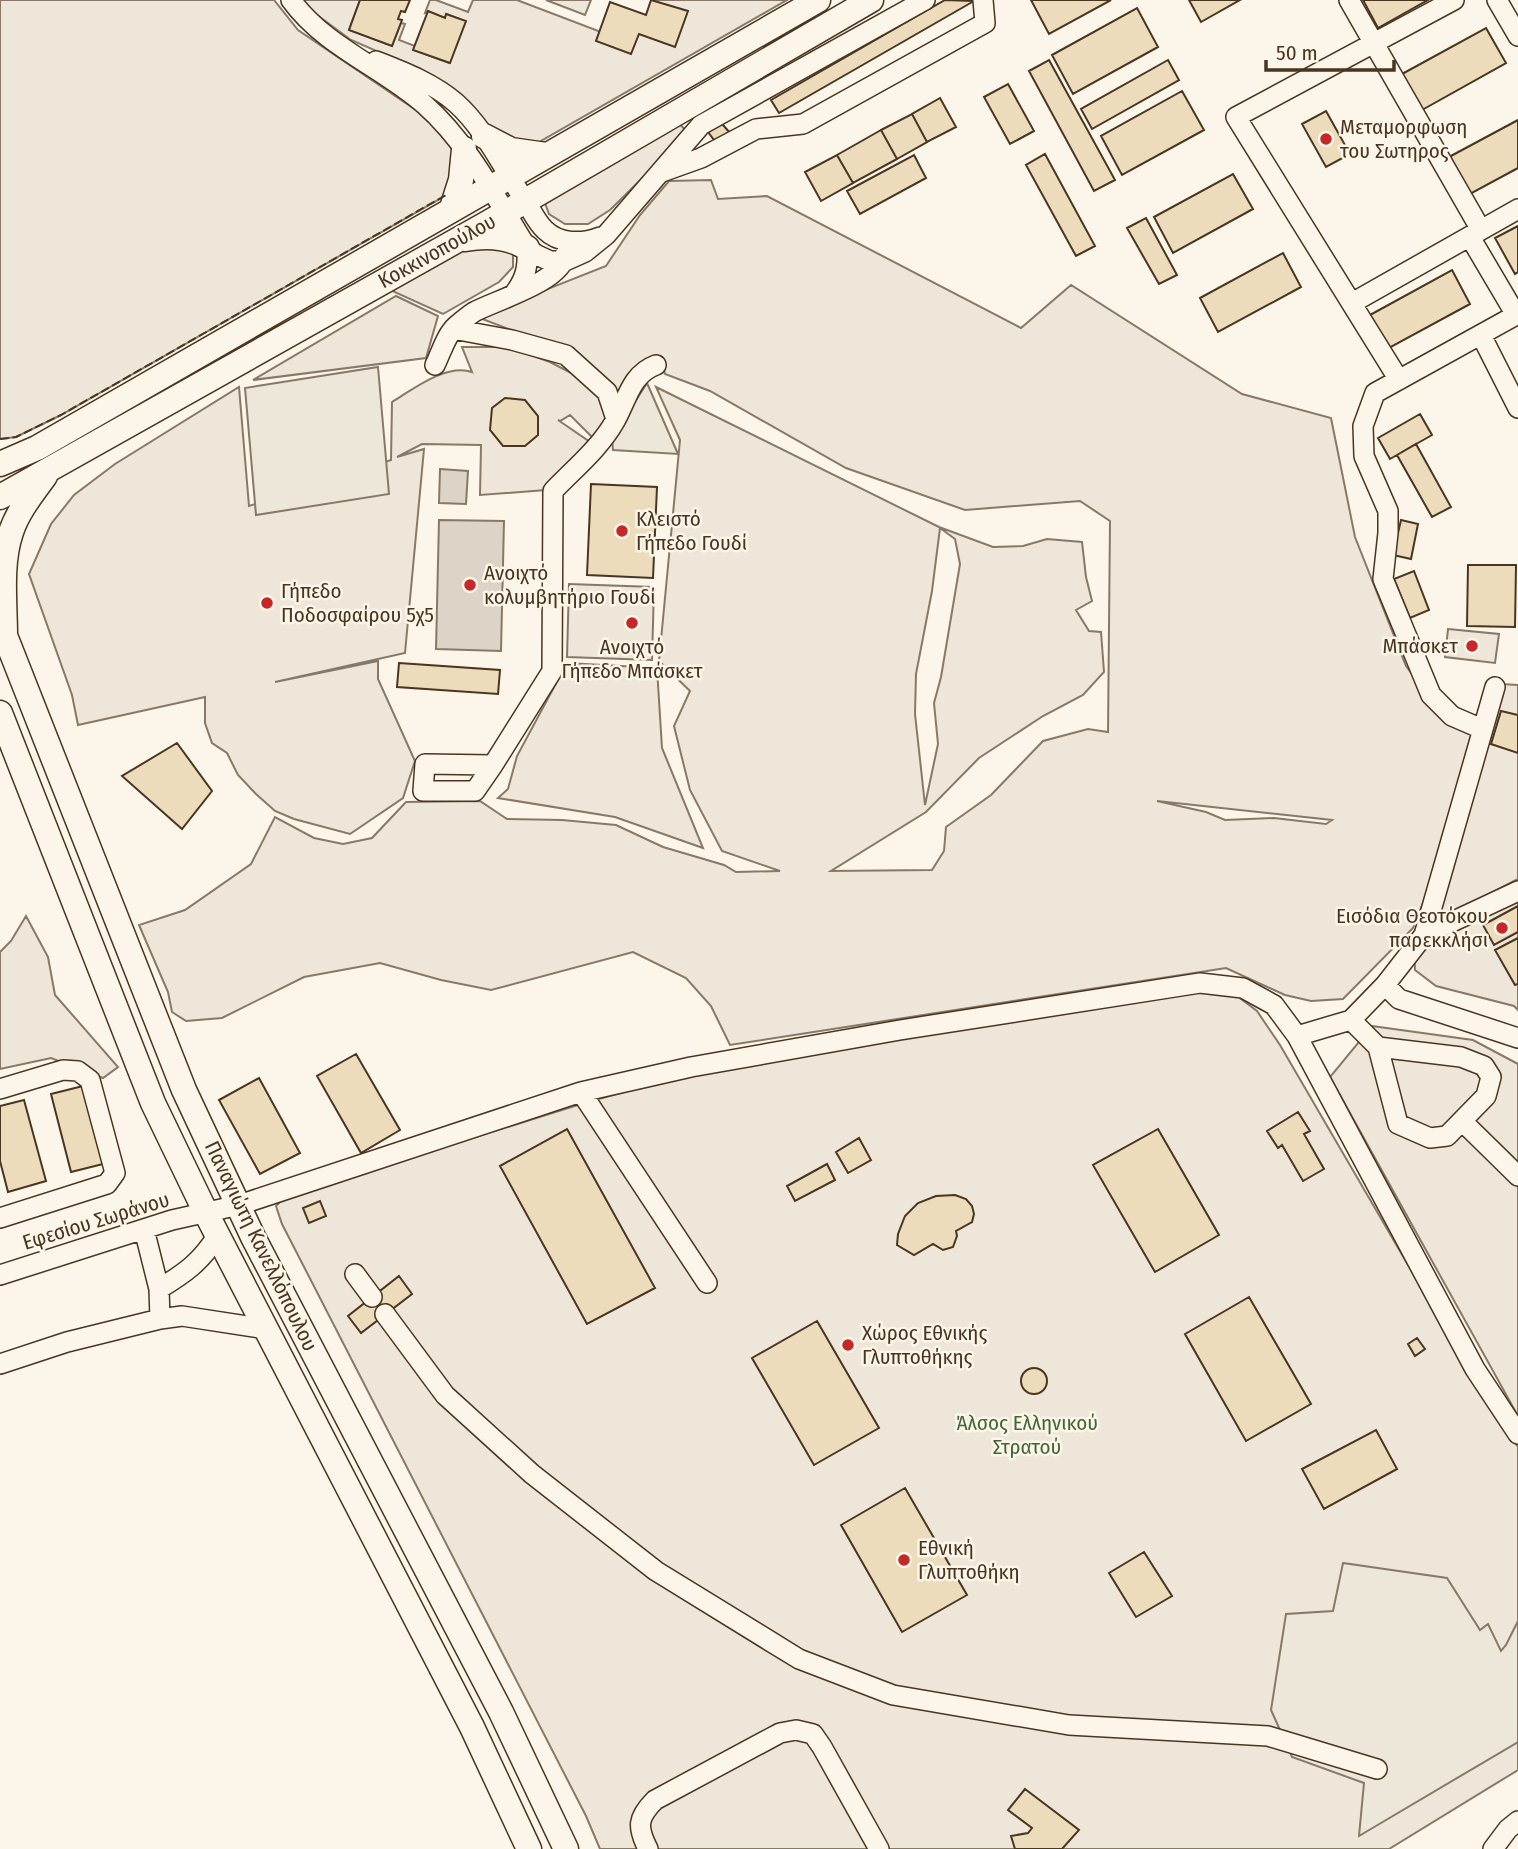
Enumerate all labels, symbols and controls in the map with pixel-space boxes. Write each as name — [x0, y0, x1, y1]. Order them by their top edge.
scale bar — [1266, 28, 1394, 72]
text: 50 m — [1276, 40, 1318, 66]
place label: Μεταμορφωση του Σωτηρος — [1339, 114, 1467, 164]
marker: Μεταμορφωση του Σωτηρος — [1318, 131, 1334, 147]
street label: Κοκκινοπούλου — [374, 208, 500, 294]
place label: Κλειστό Γήπεδο Γουδί — [636, 506, 747, 556]
marker: Κλειστό Γήπεδο Γουδί — [614, 523, 630, 539]
place label: Ανοιχτό κολυμβητήριο Γουδί — [484, 560, 656, 610]
marker: Ανοιχτό κολυμβητήριο Γουδί — [462, 577, 478, 593]
place label: Γήπεδο Ποδοσφαίρου 5χ5 — [281, 578, 434, 628]
marker: Γήπεδο Ποδοσφαίρου 5χ5 — [259, 595, 275, 611]
marker: Ανοιχτό Γήπεδο Μπάσκετ — [624, 615, 640, 631]
place label: Μπάσκετ — [1382, 633, 1458, 659]
place label: Ανοιχτό Γήπεδο Μπάσκετ — [562, 634, 703, 684]
marker: Μπάσκετ — [1464, 638, 1480, 654]
place label: Εισόδια Θεοτόκου παρεκκλήσι — [1336, 903, 1488, 953]
marker: Εισόδια Θεοτόκου παρεκκλήσι — [1494, 920, 1510, 936]
street label: Παναγιώτη Κανελλόπουλου — [199, 1137, 323, 1355]
street label: Εφεσίου Σωράνου — [20, 1186, 172, 1256]
place label: Χώρος Εθνικής Γλυπτοθήκης — [862, 1320, 987, 1370]
marker: Χώρος Εθνικής Γλυπτοθήκης — [840, 1337, 856, 1353]
park label: Άλσος Ελληνικού Στρατού — [956, 1410, 1098, 1460]
place label: Εθνική Γλυπτοθήκη — [918, 1535, 1020, 1585]
marker: Εθνική Γλυπτοθήκη — [896, 1552, 912, 1568]

